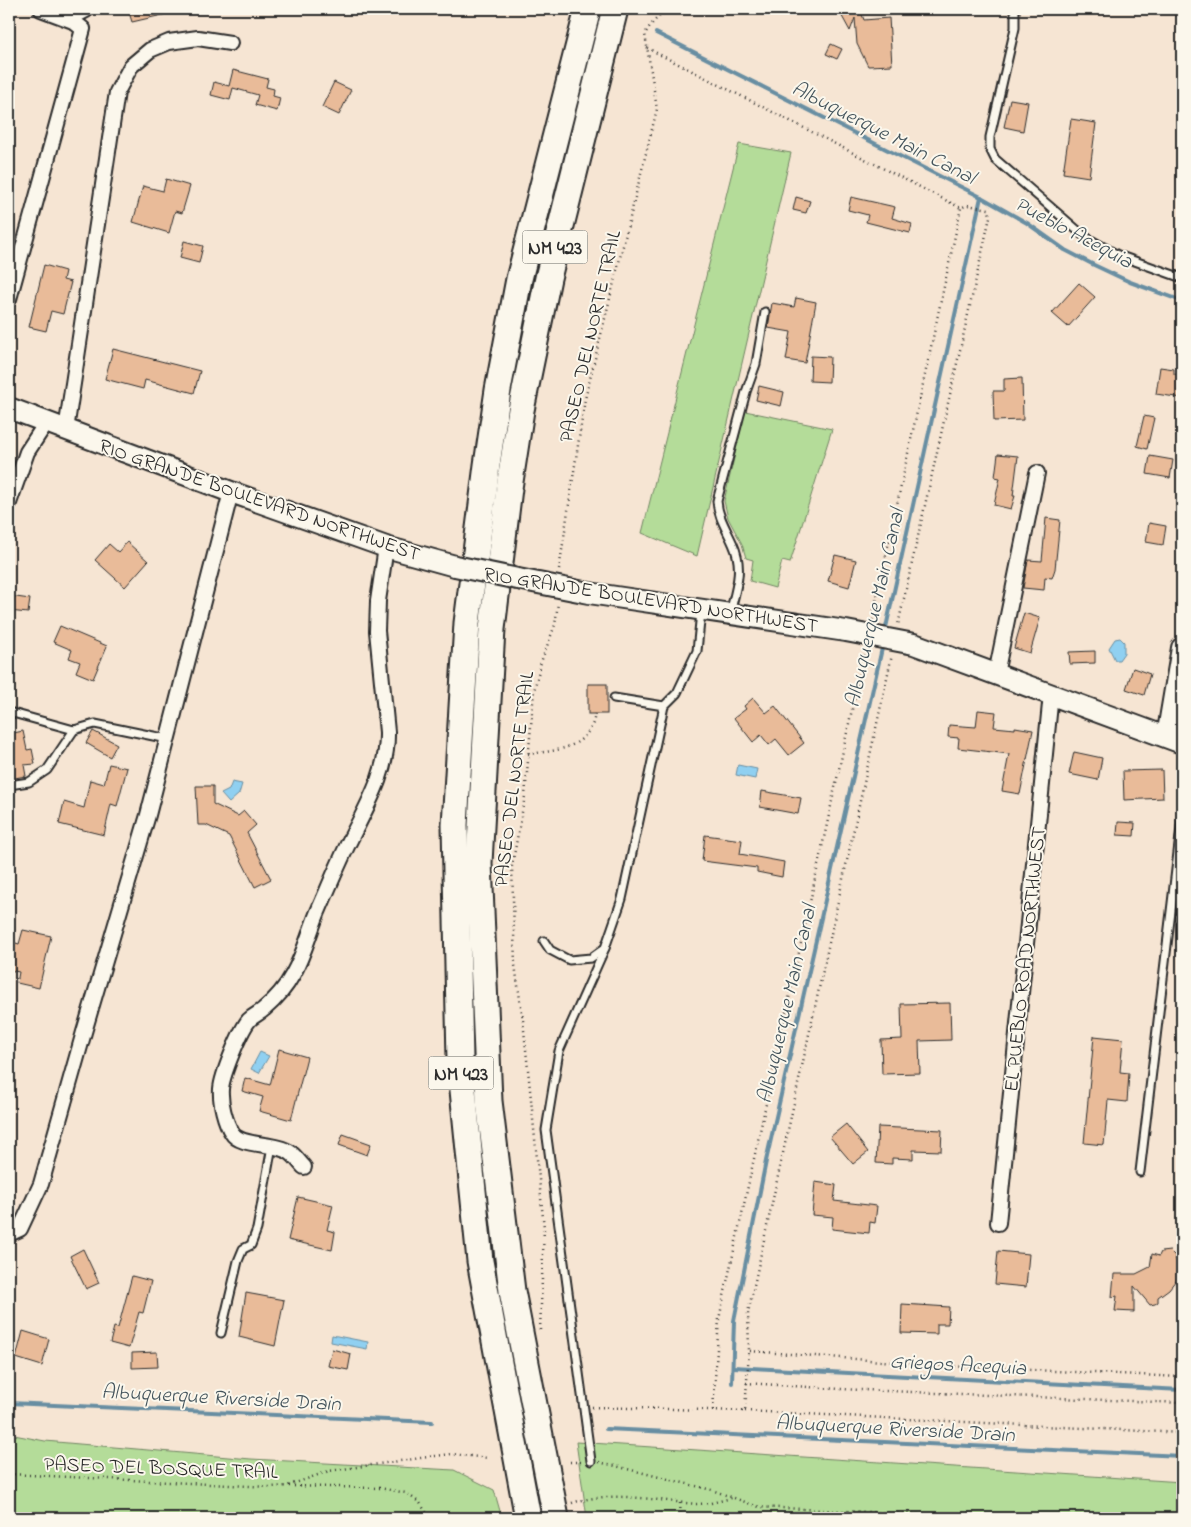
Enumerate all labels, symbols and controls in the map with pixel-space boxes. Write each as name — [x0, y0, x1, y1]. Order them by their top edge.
water label: Albuquerque Main Canal — [786, 74, 983, 194]
water label: Pueblo Acequia — [1009, 190, 1138, 278]
street label: PASEO DEL NORTE TRAIL — [553, 227, 630, 446]
road number: NM 423 — [522, 230, 588, 264]
street label: RIO GRANDE BOULEVARD NORTHWEST — [95, 433, 424, 570]
water label: Albuquerque Main Canal — [838, 504, 914, 711]
street label: RIO GRANDE BOULEVARD NORTHWEST — [481, 561, 820, 642]
street label: PASEO DEL NORTE TRAIL — [488, 669, 543, 889]
street label: EL PUEBLO ROAD NORTHWEST — [998, 825, 1055, 1093]
water label: Albuquerque Main Canal — [750, 900, 826, 1107]
road number: NM 423 — [428, 1056, 494, 1090]
water label: Griegos Acequia — [889, 1347, 1028, 1386]
water label: Albuquerque Riverside Drain — [100, 1378, 342, 1420]
water label: Albuquerque Riverside Drain — [774, 1409, 1016, 1451]
street label: PASEO DEL BOSQUE TRAIL — [43, 1451, 279, 1488]

